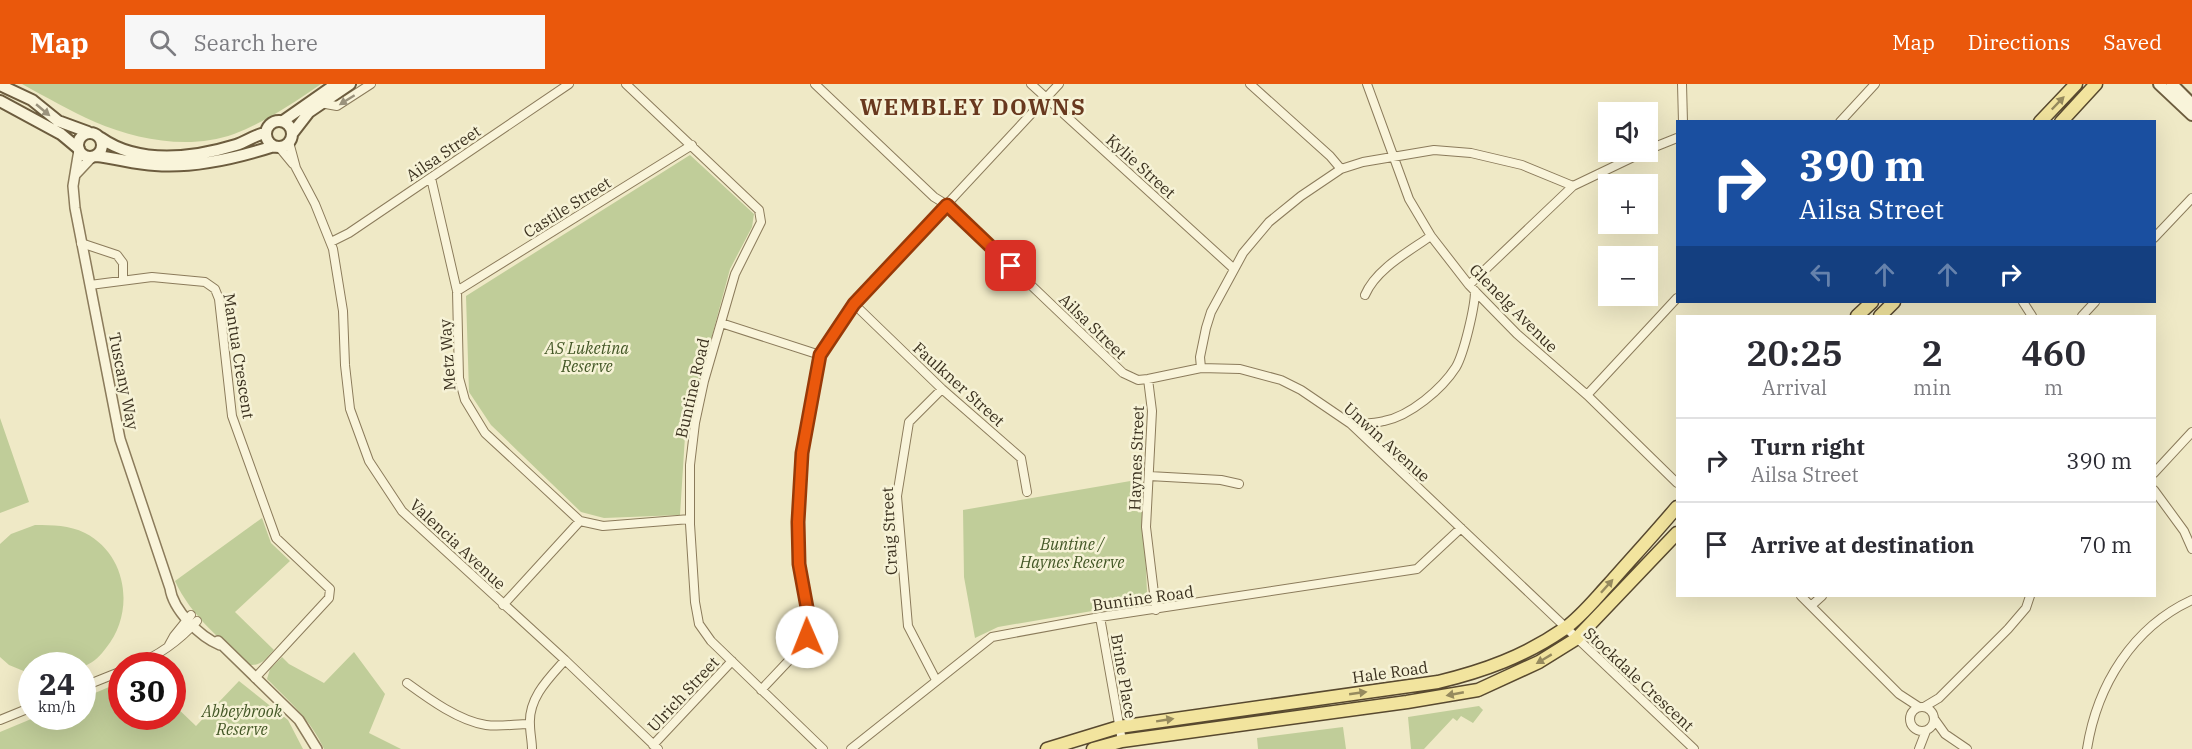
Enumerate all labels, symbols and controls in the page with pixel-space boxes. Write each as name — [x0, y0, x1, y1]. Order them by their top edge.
search box — [125, 15, 545, 69]
text: Map — [30, 24, 89, 61]
icon: search — [146, 26, 179, 59]
text: Search here — [194, 28, 318, 57]
text: Map — [1892, 28, 1935, 56]
text: Directions — [1968, 28, 2070, 56]
text: Saved — [2103, 28, 2162, 56]
district label: WEMBLEY DOWNS — [860, 92, 1086, 121]
one-way arrow — [339, 94, 355, 105]
one-way arrow — [2051, 95, 2065, 110]
map controls — [1598, 102, 1658, 306]
button: sound — [1598, 102, 1658, 162]
one-way arrow — [35, 104, 51, 117]
street label: Ailsa Street — [402, 120, 485, 185]
street label: Kylie Street — [1102, 130, 1180, 203]
text: 390 m — [1799, 138, 1925, 193]
icon: right — [1700, 144, 1778, 222]
street label: Castile Street — [520, 172, 615, 242]
button: + — [1598, 174, 1658, 234]
text: Ailsa Street — [1799, 191, 1944, 226]
pin — [985, 240, 1036, 291]
button: − — [1598, 246, 1658, 306]
icon: arrive — [994, 249, 1027, 282]
icon: left — [1805, 258, 1838, 291]
icon: ahead — [1868, 258, 1901, 291]
icon: ahead — [1931, 258, 1964, 291]
icon: right — [1994, 258, 2027, 291]
street label: Glenelg Avenue — [1466, 260, 1562, 356]
street label: Ailsa Street — [1055, 289, 1131, 363]
street label: Mantua Crescent — [219, 292, 259, 421]
street label: Metz Way — [434, 318, 459, 391]
text: 20:25 — [1746, 329, 1843, 376]
text: 2 — [1921, 329, 1943, 376]
text: 460 — [2021, 329, 2086, 376]
street label: Tuscany Way — [105, 331, 143, 432]
street label: Buntine Road — [671, 336, 713, 440]
park label: AS Luketina Reserve — [544, 338, 629, 376]
street label: Faulkner Street — [909, 338, 1009, 431]
text: Arrival — [1762, 374, 1827, 401]
text: min — [1913, 374, 1951, 401]
text: m — [2044, 374, 2063, 401]
street label: Unwin Avenue — [1340, 398, 1434, 486]
street label: Haynes Street — [1124, 405, 1148, 511]
text: Turn right — [1751, 432, 1865, 461]
icon: right — [1700, 444, 1733, 477]
text: 390 m — [2066, 446, 2132, 475]
text: Ailsa Street — [1751, 461, 1859, 488]
street label: Craig Street — [877, 486, 901, 576]
street label: Valencia Avenue — [406, 494, 510, 594]
icon: arrive — [1700, 528, 1733, 561]
text: Arrive at destination — [1751, 530, 1974, 559]
text: 70 m — [2080, 530, 2132, 559]
park label: Buntine / Haynes Reserve — [1019, 534, 1124, 572]
one-way arrow — [1600, 579, 1614, 594]
street label: Buntine Road — [1091, 581, 1195, 615]
position arrow — [775, 605, 839, 669]
street label: Stockdale Crescent — [1580, 623, 1698, 735]
street label: Brine Place — [1107, 632, 1141, 720]
speed limit sign: 30 — [108, 652, 186, 730]
street label: Ulrich Street — [643, 652, 723, 736]
one-way arrow — [1536, 653, 1552, 664]
street label: Hale Road — [1351, 657, 1430, 687]
text: 24 — [39, 664, 75, 703]
one-way arrow — [1348, 688, 1367, 698]
one-way arrow — [1445, 690, 1464, 699]
text: km/h — [38, 697, 76, 716]
park label: Abbeybrook Reserve — [201, 701, 283, 739]
one-way arrow — [1155, 715, 1174, 724]

